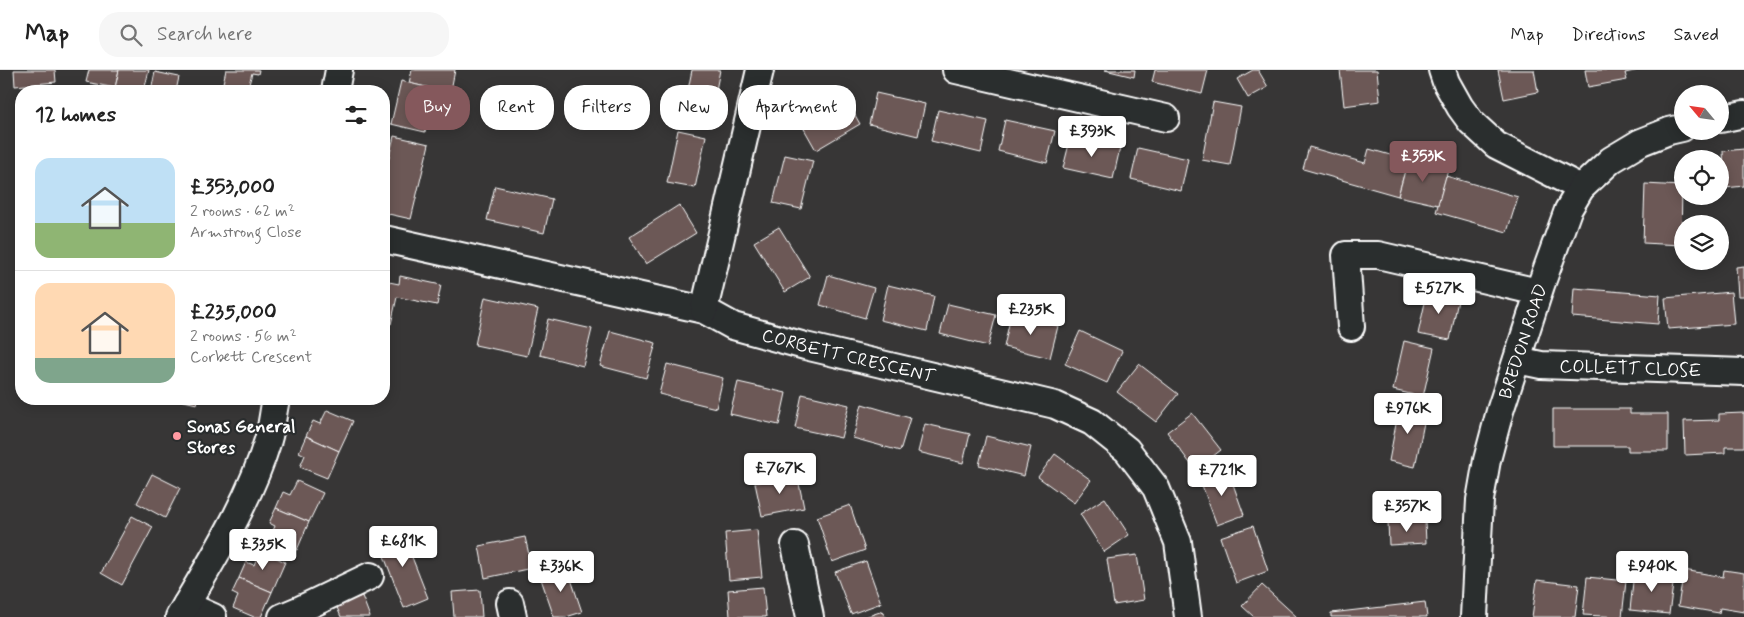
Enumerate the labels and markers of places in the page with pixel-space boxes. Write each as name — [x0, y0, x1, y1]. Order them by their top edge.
pin: £393K — [1057, 116, 1127, 158]
pin: £353K — [1388, 140, 1458, 183]
pin: £527K — [1404, 272, 1474, 315]
pin: £235K — [996, 294, 1066, 336]
pin: £976K — [1373, 392, 1443, 435]
place label: Sonas General Stores — [187, 415, 296, 460]
marker: Sonas General Stores — [171, 430, 183, 442]
pin: £767K — [745, 452, 815, 495]
pin: £721K — [1187, 454, 1257, 497]
pin: £357K — [1372, 490, 1442, 533]
pin: £681K — [368, 526, 438, 568]
pin: £335K — [228, 528, 298, 571]
pin: £336K — [526, 550, 596, 593]
pin: £940K — [1617, 550, 1687, 593]

